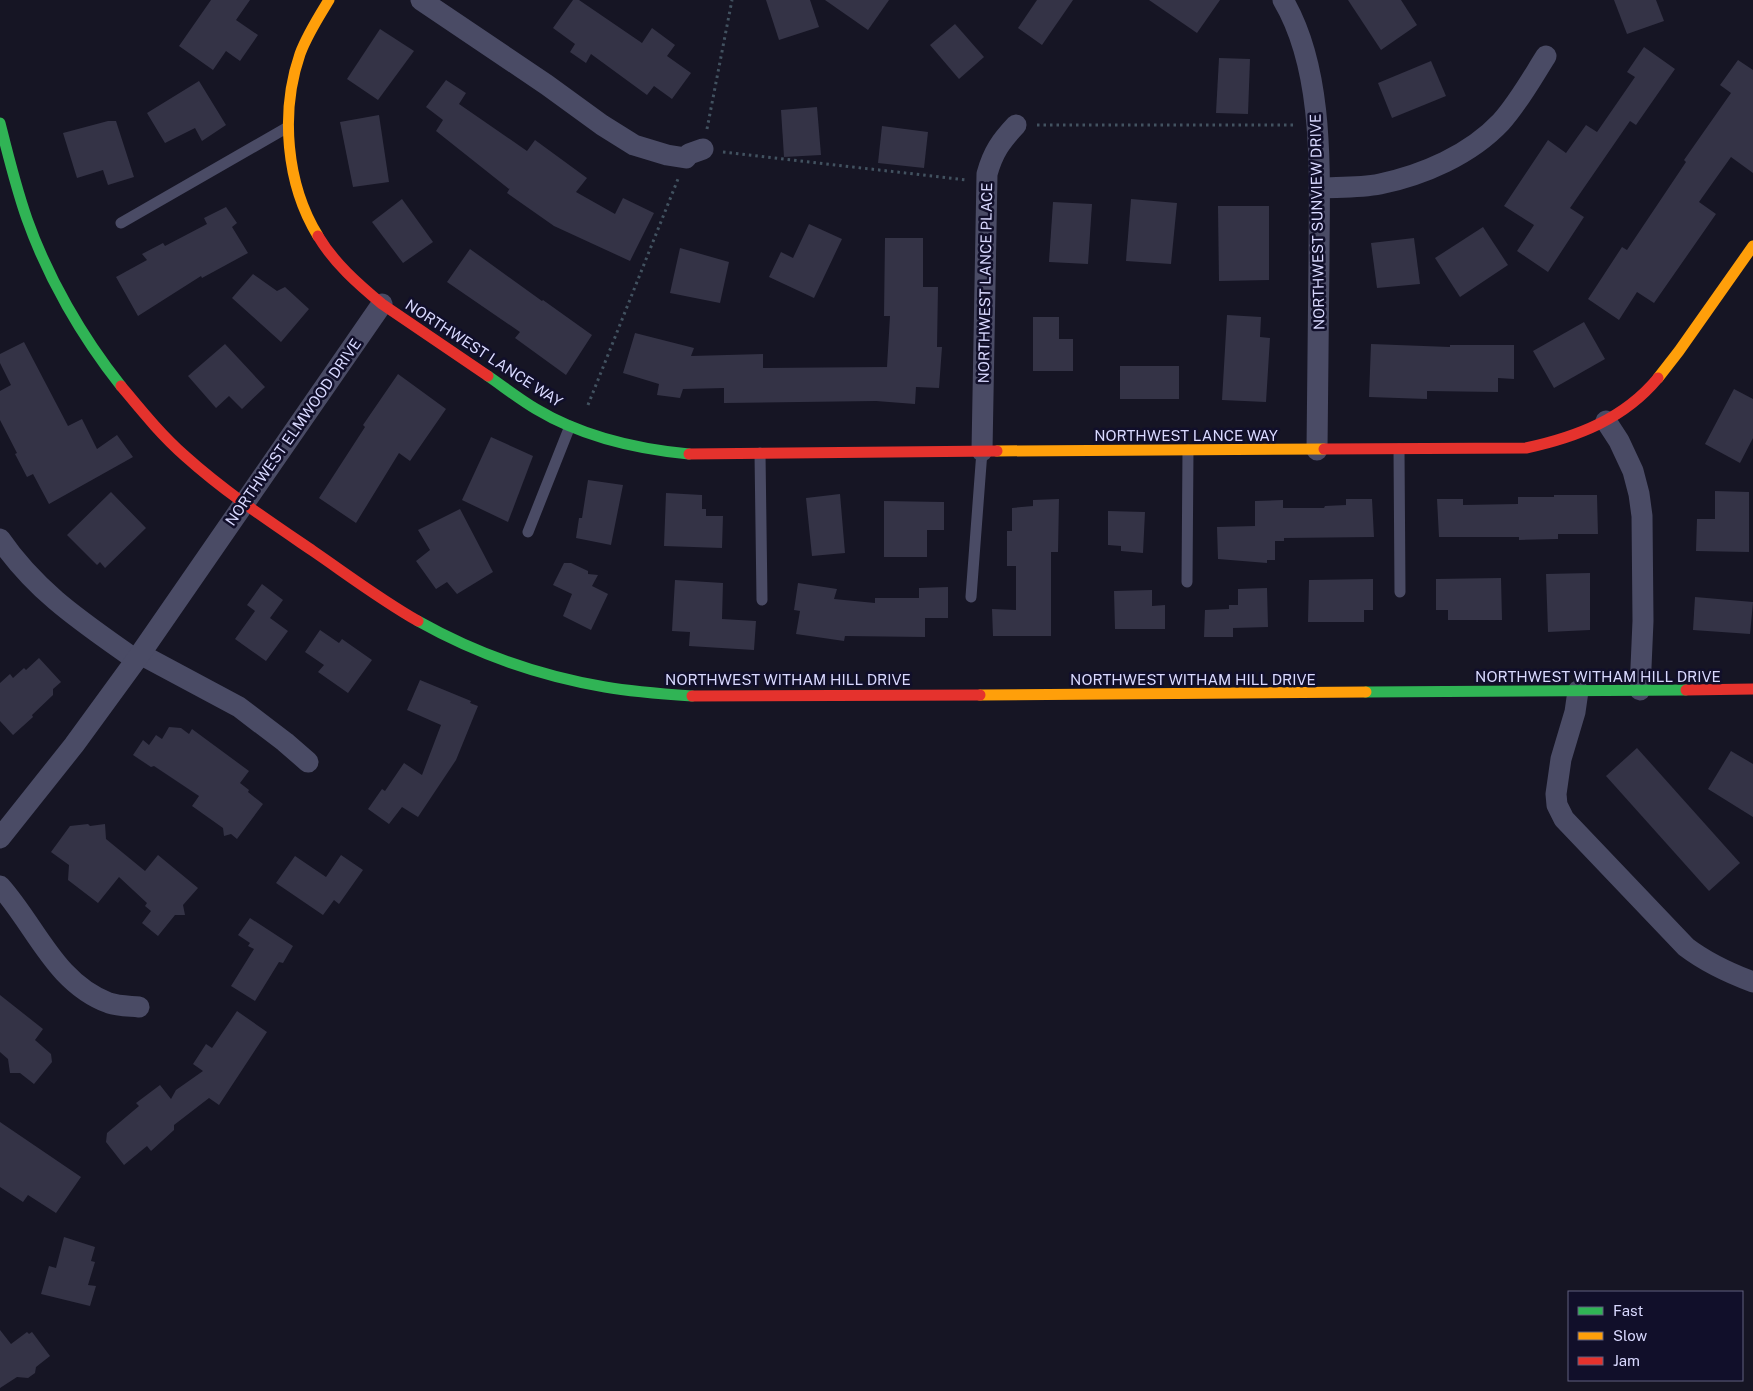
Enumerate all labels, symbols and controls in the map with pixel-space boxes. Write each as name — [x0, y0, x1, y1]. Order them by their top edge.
street label: NORTHWEST SUNVIEW DRIVE — [1307, 114, 1327, 330]
street label: NORTHWEST LANCE PLACE — [975, 182, 995, 384]
street label: NORTHWEST LANCE WAY — [402, 296, 566, 410]
street label: NORTHWEST ELMWOOD DRIVE — [222, 335, 364, 529]
street label: NORTHWEST LANCE WAY — [1094, 427, 1278, 444]
street label: NORTHWEST WITHAM HILL DRIVE — [1475, 668, 1721, 685]
street label: NORTHWEST WITHAM HILL DRIVE — [665, 671, 911, 688]
street label: NORTHWEST WITHAM HILL DRIVE — [1070, 671, 1316, 688]
legend — [1568, 1291, 1743, 1381]
text: Fast — [1613, 1302, 1643, 1319]
text: Slow — [1613, 1327, 1648, 1344]
text: Jam — [1613, 1352, 1640, 1369]

